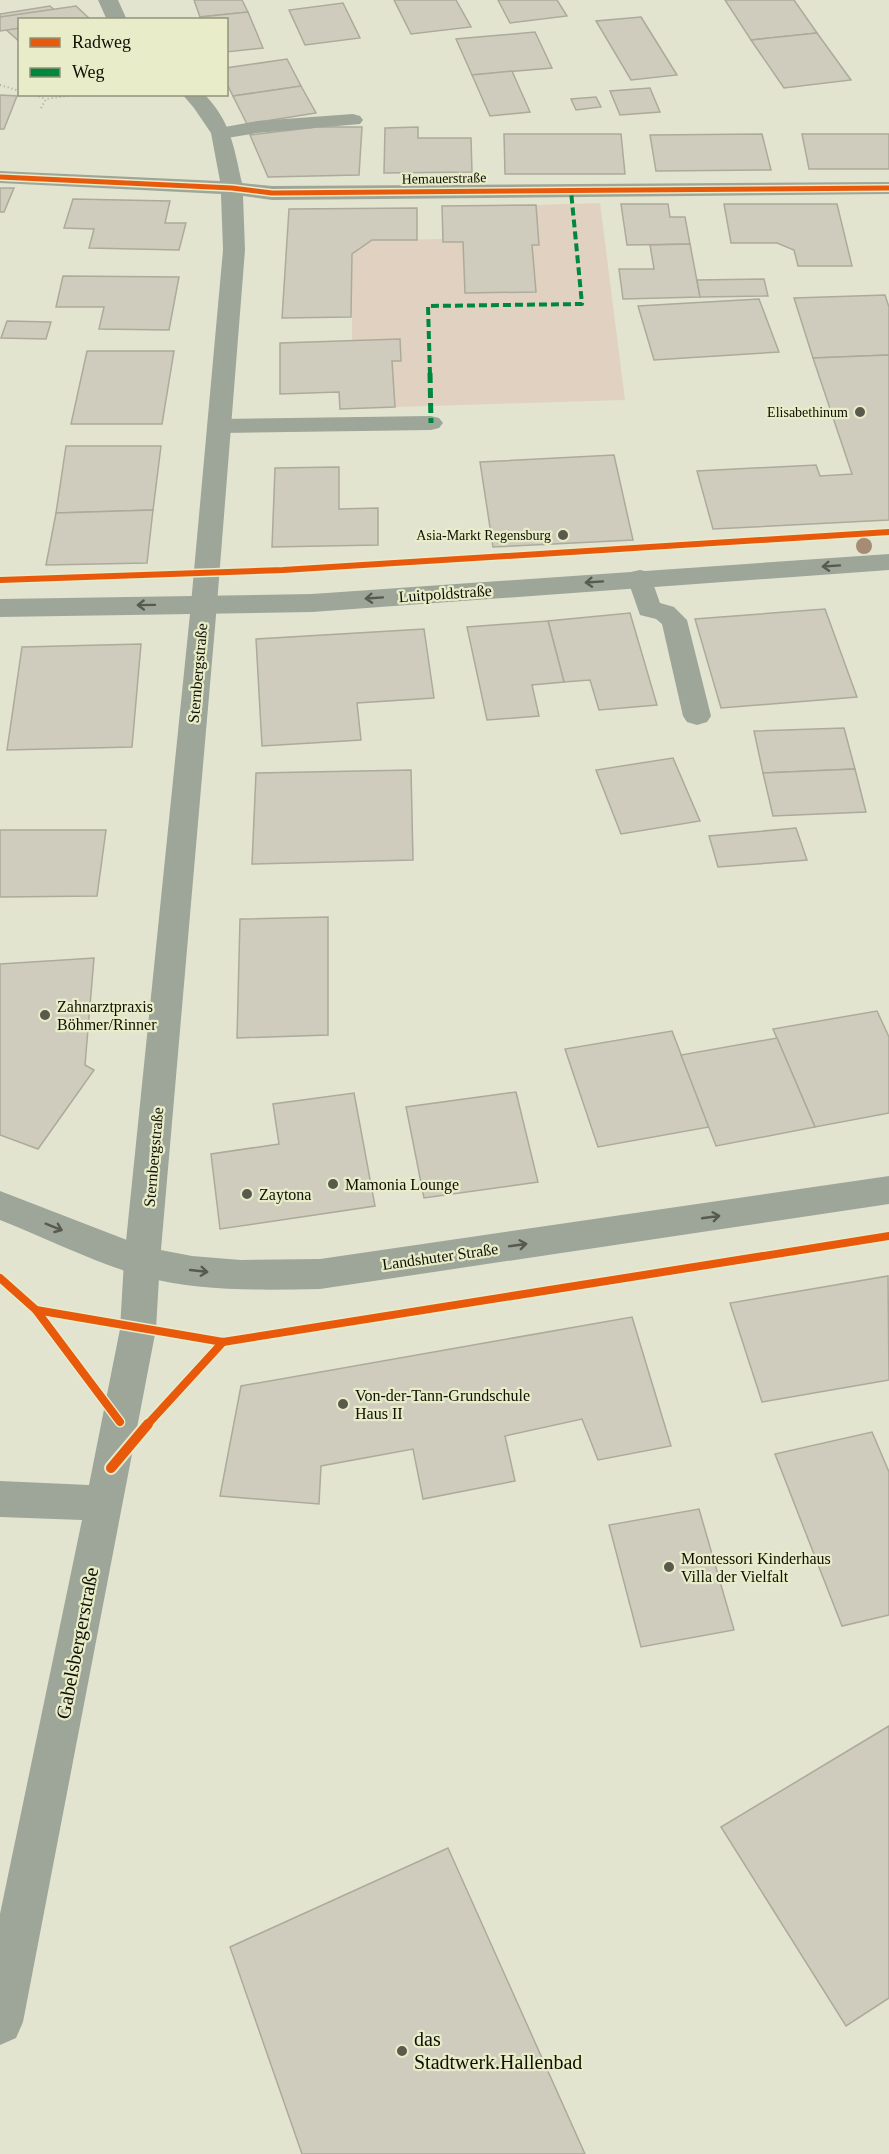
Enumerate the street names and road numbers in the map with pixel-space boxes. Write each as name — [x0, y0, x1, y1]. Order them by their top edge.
street label: Hemauerstraße — [402, 170, 487, 187]
street label: Luitpoldstraße — [398, 582, 492, 606]
street label: Sternbergstraße — [185, 622, 211, 724]
street label: Sternbergstraße — [141, 1106, 167, 1208]
street label: Landshuter Straße — [381, 1240, 499, 1273]
street label: Gabelsbergerstraße — [52, 1565, 103, 1721]

